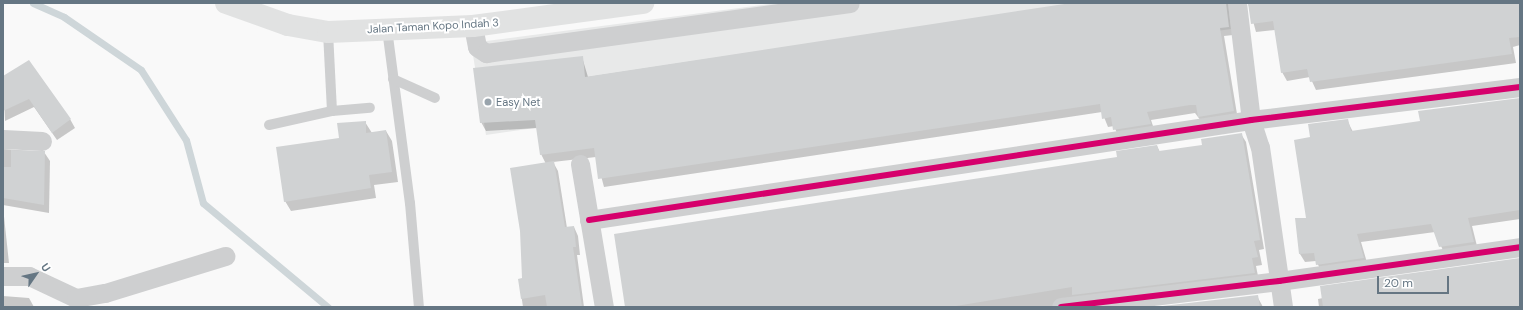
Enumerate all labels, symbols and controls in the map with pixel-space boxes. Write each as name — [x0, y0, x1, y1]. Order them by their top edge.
street label: Jalan Taman Kopo Indah 3 — [367, 16, 499, 36]
place label: Easy Net — [496, 95, 541, 109]
marker: Easy Net — [483, 97, 493, 107]
north arrow — [16, 254, 56, 294]
text: U — [38, 260, 54, 274]
scale bar — [1379, 268, 1451, 294]
text: 20 m — [1384, 275, 1413, 291]

